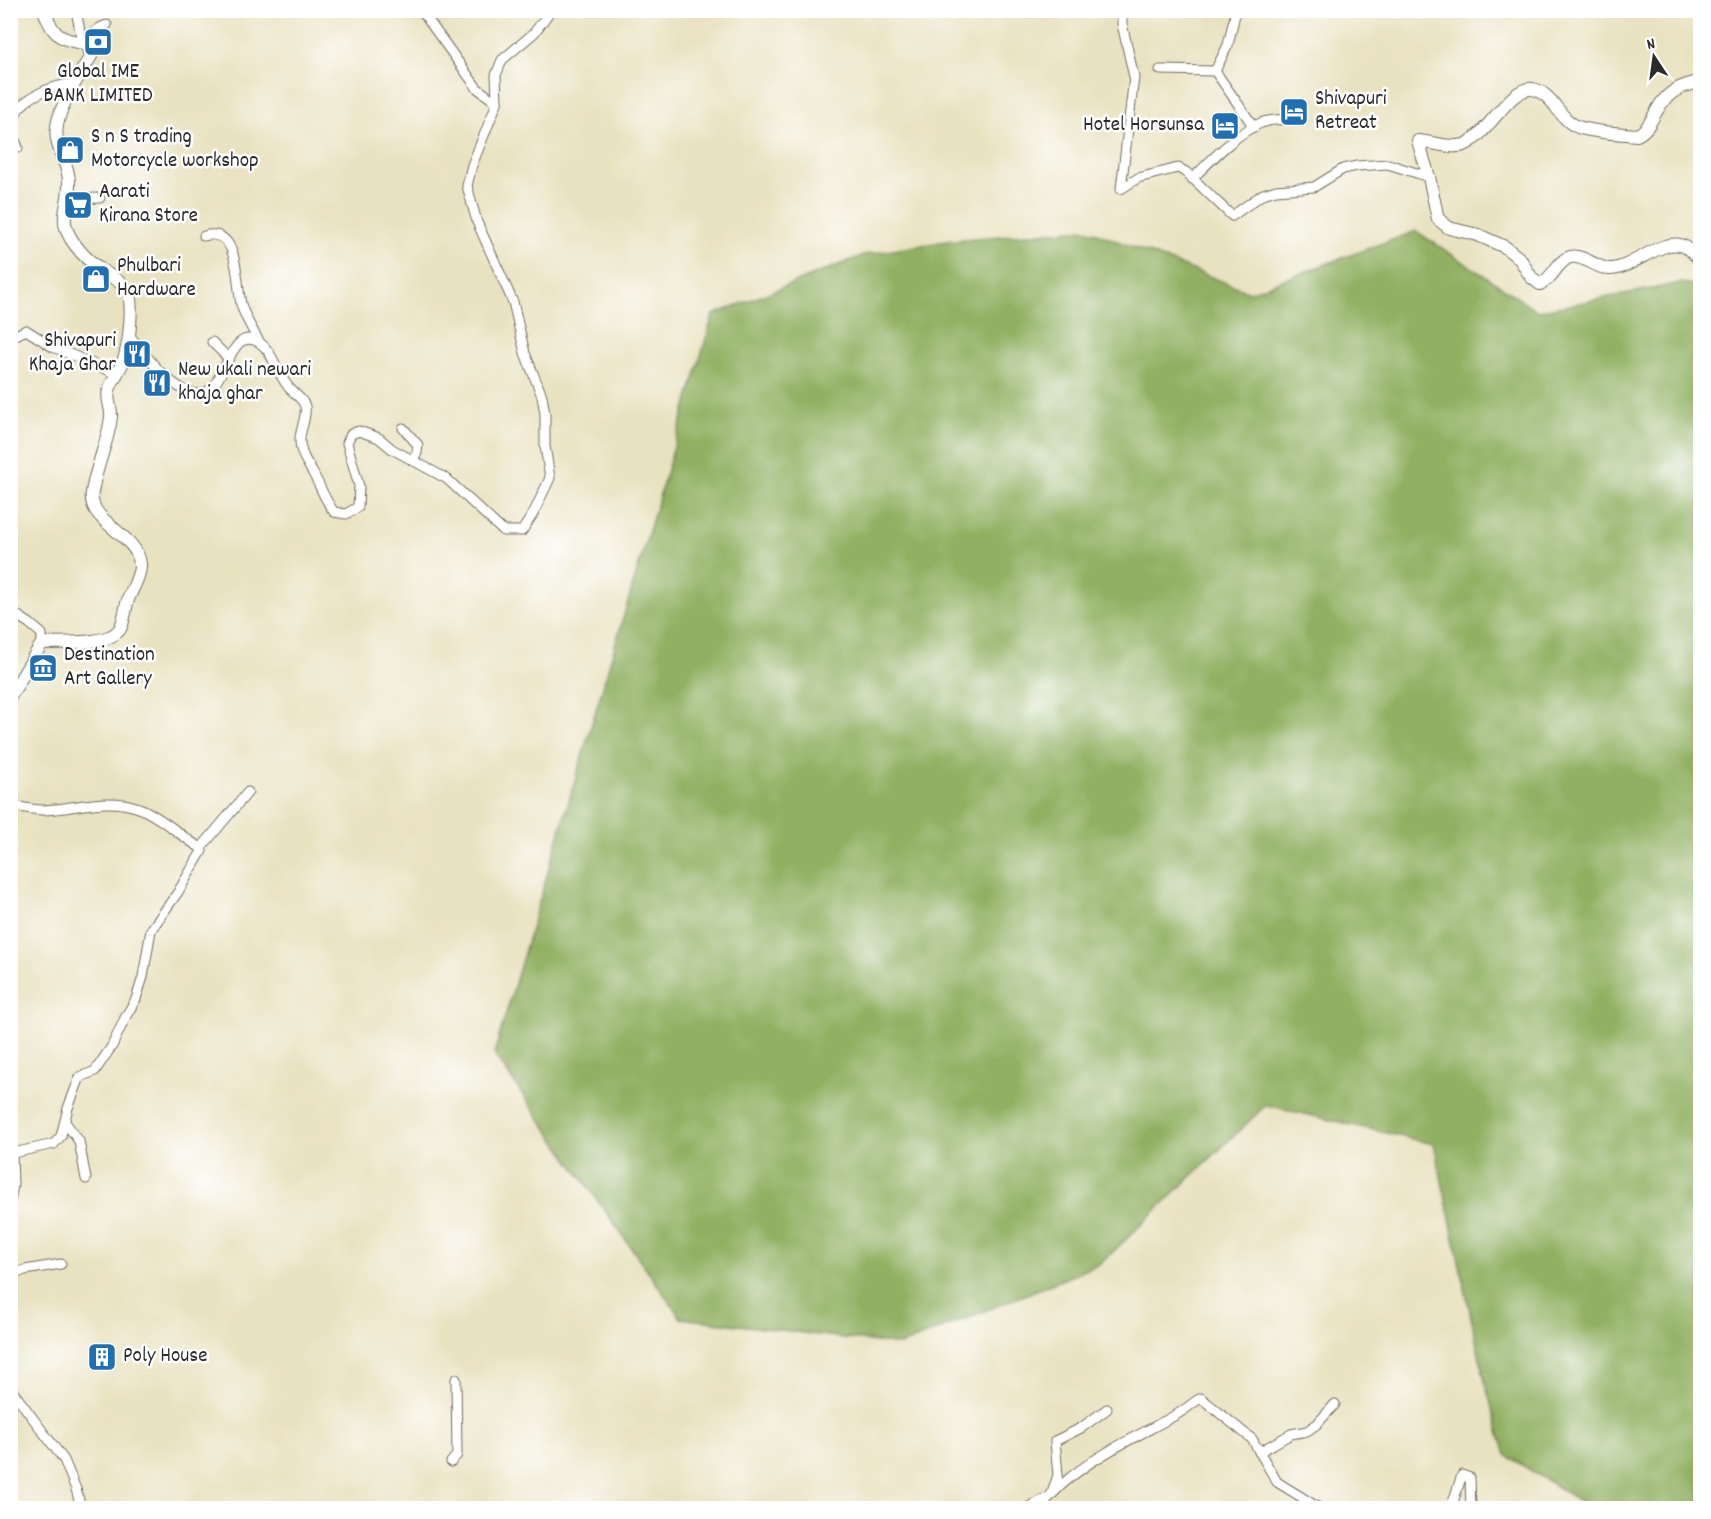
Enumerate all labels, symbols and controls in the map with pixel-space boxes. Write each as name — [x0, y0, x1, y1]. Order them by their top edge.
bank icon: Global IME BANK LIMITED — [82, 26, 114, 58]
north arrow — [1624, 27, 1684, 87]
text: N — [1645, 33, 1658, 57]
place label: Global IME BANK LIMITED — [44, 58, 153, 112]
place label: Shivapuri Retreat — [1315, 85, 1387, 139]
hotel icon: Shivapuri Retreat — [1278, 96, 1310, 128]
hotel icon: Hotel Horsunsa — [1209, 110, 1241, 142]
place label: Hotel Horsunsa — [1083, 111, 1205, 141]
place label: S n S trading Motorcycle workshop — [91, 123, 259, 177]
shop icon: S n S trading Motorcycle workshop — [54, 134, 86, 166]
place label: Aarati Kirana Store — [99, 178, 198, 232]
supermarket icon: Aarati Kirana Store — [62, 189, 94, 221]
place label: Phulbari Hardware — [117, 252, 196, 306]
shop icon: Phulbari Hardware — [80, 263, 112, 295]
place label: Shivapuri Khaja Ghar — [29, 327, 116, 381]
restaurant icon: Shivapuri Khaja Ghar — [121, 338, 153, 370]
place label: New ukali newari khaja ghar — [178, 356, 311, 410]
restaurant icon: New ukali newari khaja ghar — [141, 367, 173, 399]
place label: Destination Art Gallery — [64, 641, 155, 695]
museum icon: Destination Art Gallery — [27, 652, 59, 684]
building icon: Poly House — [86, 1341, 118, 1373]
place label: Poly House — [123, 1342, 207, 1372]

